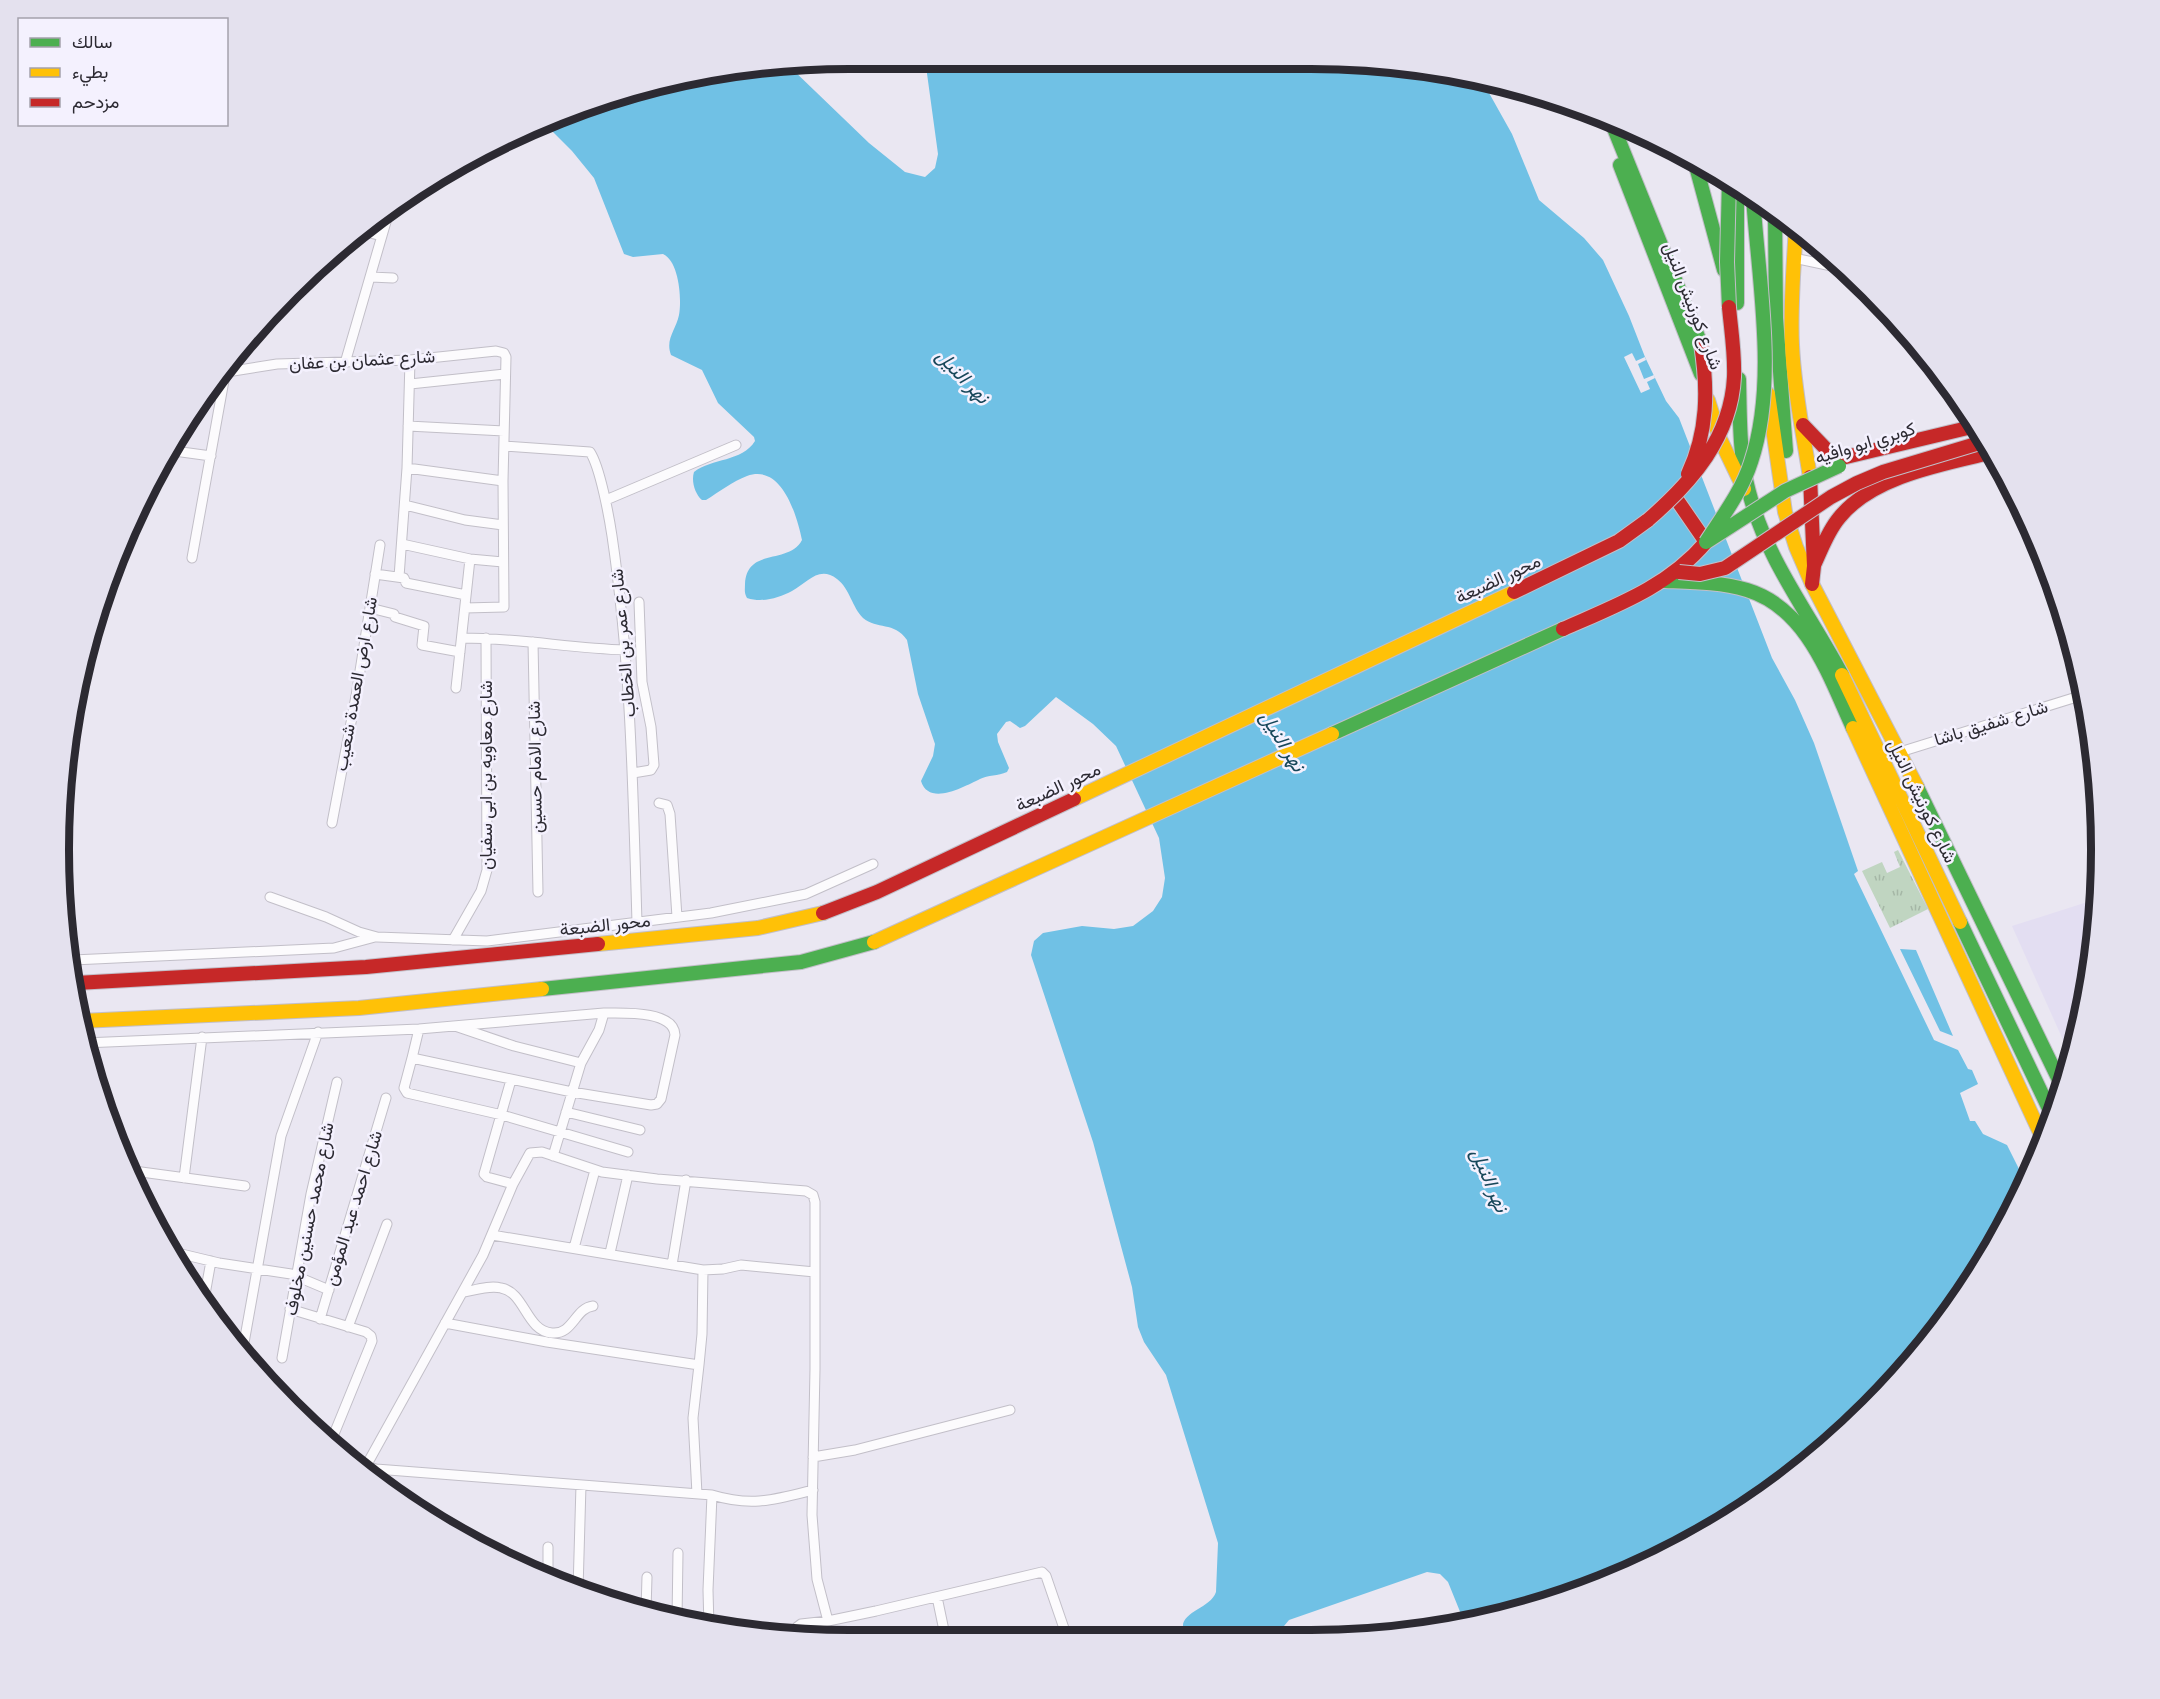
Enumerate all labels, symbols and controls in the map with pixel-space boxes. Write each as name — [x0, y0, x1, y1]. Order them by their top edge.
legend — [18, 18, 228, 126]
text: سالك — [72, 30, 112, 52]
text: بطيء — [72, 60, 108, 87]
text: مزدحم — [72, 90, 119, 114]
street label: شارع كورنيش النيل — [1658, 239, 1728, 373]
water label: نهر النيل — [930, 343, 996, 410]
street label: شارع عثمان بن عفان — [288, 344, 436, 376]
street label: كوبري ابو وافيه — [1812, 416, 1919, 473]
street label: محور الضبعة — [1452, 549, 1544, 608]
street label: شارع عمر بن الخطاب — [605, 568, 641, 718]
street label: شارع ارض العمدة شعيب — [329, 595, 383, 773]
street label: شارع معاويه بن ابى سفيان — [474, 680, 498, 870]
street label: شارع شفيق باشا — [1931, 694, 2051, 752]
street label: شارع الامام حسين — [522, 701, 548, 833]
water label: نهر النيل — [1254, 706, 1312, 777]
street label: شارع كورنيش النيل — [1882, 735, 1962, 867]
street label: محور الضبعة — [1012, 757, 1104, 816]
street label: محور الضبعة — [558, 908, 652, 941]
street label: شارع محمد حسنين مخلوف — [279, 1120, 339, 1318]
street label: شارع احمد عبد المؤمن — [318, 1127, 388, 1289]
water label: نهر النيل — [1465, 1144, 1516, 1217]

